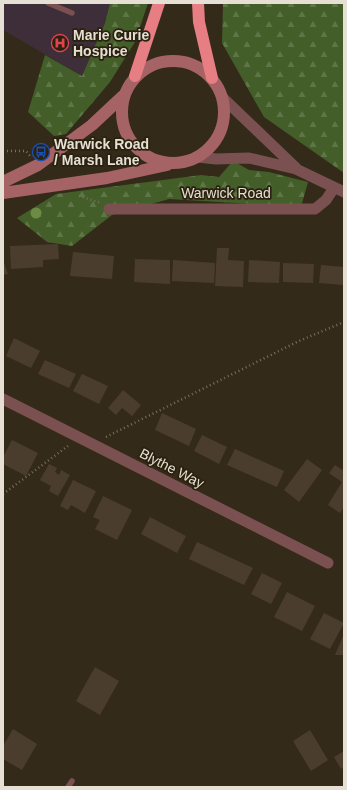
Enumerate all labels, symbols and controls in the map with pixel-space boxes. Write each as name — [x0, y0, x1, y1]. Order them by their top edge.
place label: Marie Curie Hospice — [73, 27, 149, 59]
hospital icon: Marie Curie Hospice — [50, 33, 70, 53]
place label: Warwick Road / Marsh Lane — [54, 136, 149, 168]
bus stop icon: Warwick Road / Marsh Lane — [31, 142, 51, 162]
street label: Warwick Road — [181, 185, 271, 201]
street label: Blythe Way — [137, 445, 207, 491]

